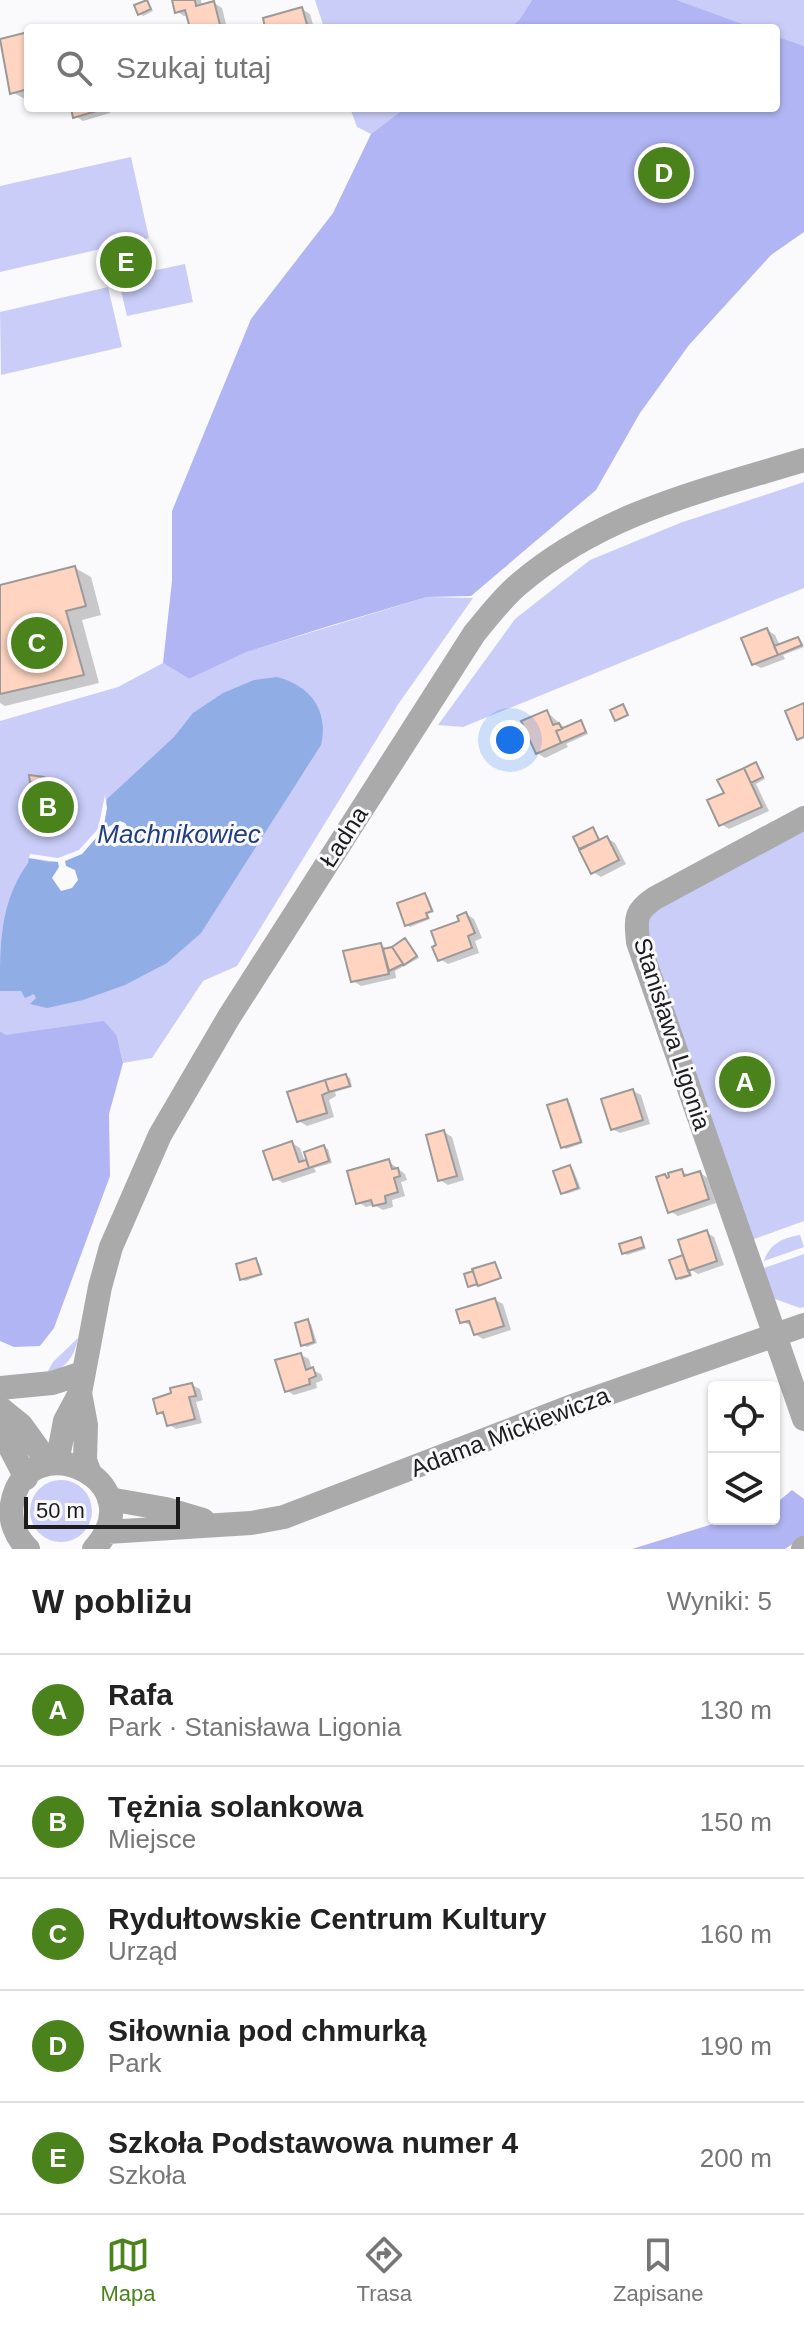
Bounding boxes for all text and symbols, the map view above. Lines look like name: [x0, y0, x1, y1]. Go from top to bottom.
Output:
search box: [24, 24, 780, 112]
icon: search: [52, 46, 96, 90]
text: Szukaj tutaj: [116, 51, 271, 84]
pin: D: [638, 143, 690, 203]
pin: E: [100, 232, 152, 292]
pin: C: [11, 613, 63, 673]
your location: [490, 720, 530, 760]
pin: B: [22, 777, 74, 837]
street label: Ładna: [314, 801, 373, 872]
water label: Machnikowiec: [97, 819, 261, 849]
street label: Stanisława Ligonia: [629, 935, 716, 1134]
pin: A: [719, 1052, 771, 1112]
street label: Adama Mickiewicza: [407, 1381, 614, 1482]
map controls: [708, 1381, 780, 1525]
button: locate: [708, 1381, 780, 1453]
button: layers: [708, 1453, 780, 1525]
scale bar: [24, 1493, 180, 1529]
text: 50 m: [36, 1498, 85, 1523]
text: W pobliżu: [32, 1582, 193, 1620]
text: Wyniki: 5: [667, 1586, 772, 1616]
text: Rafa: [108, 1678, 173, 1711]
text: A: [49, 1695, 67, 1725]
text: 130 m: [700, 1695, 772, 1725]
text: Park · Stanisława Ligonia: [108, 1712, 401, 1742]
text: Tężnia solankowa: [108, 1790, 363, 1823]
text: B: [49, 1807, 67, 1837]
text: 150 m: [700, 1807, 772, 1837]
text: Miejsce: [108, 1824, 196, 1854]
text: Rydułtowskie Centrum Kultury: [108, 1902, 546, 1935]
text: C: [49, 1919, 67, 1949]
text: 160 m: [700, 1919, 772, 1949]
text: Urząd: [108, 1936, 177, 1966]
text: Siłownia pod chmurką: [108, 2014, 426, 2047]
text: D: [49, 2031, 67, 2061]
text: 190 m: [700, 2031, 772, 2061]
text: Park: [108, 2048, 161, 2078]
text: Szkoła Podstawowa numer 4: [108, 2126, 518, 2159]
text: E: [49, 2143, 67, 2173]
text: 200 m: [700, 2143, 772, 2173]
text: Szkoła: [108, 2160, 186, 2190]
tab: Mapa: [101, 2233, 156, 2307]
tab: Trasa: [357, 2233, 412, 2307]
tab: Zapisane: [613, 2233, 703, 2307]

